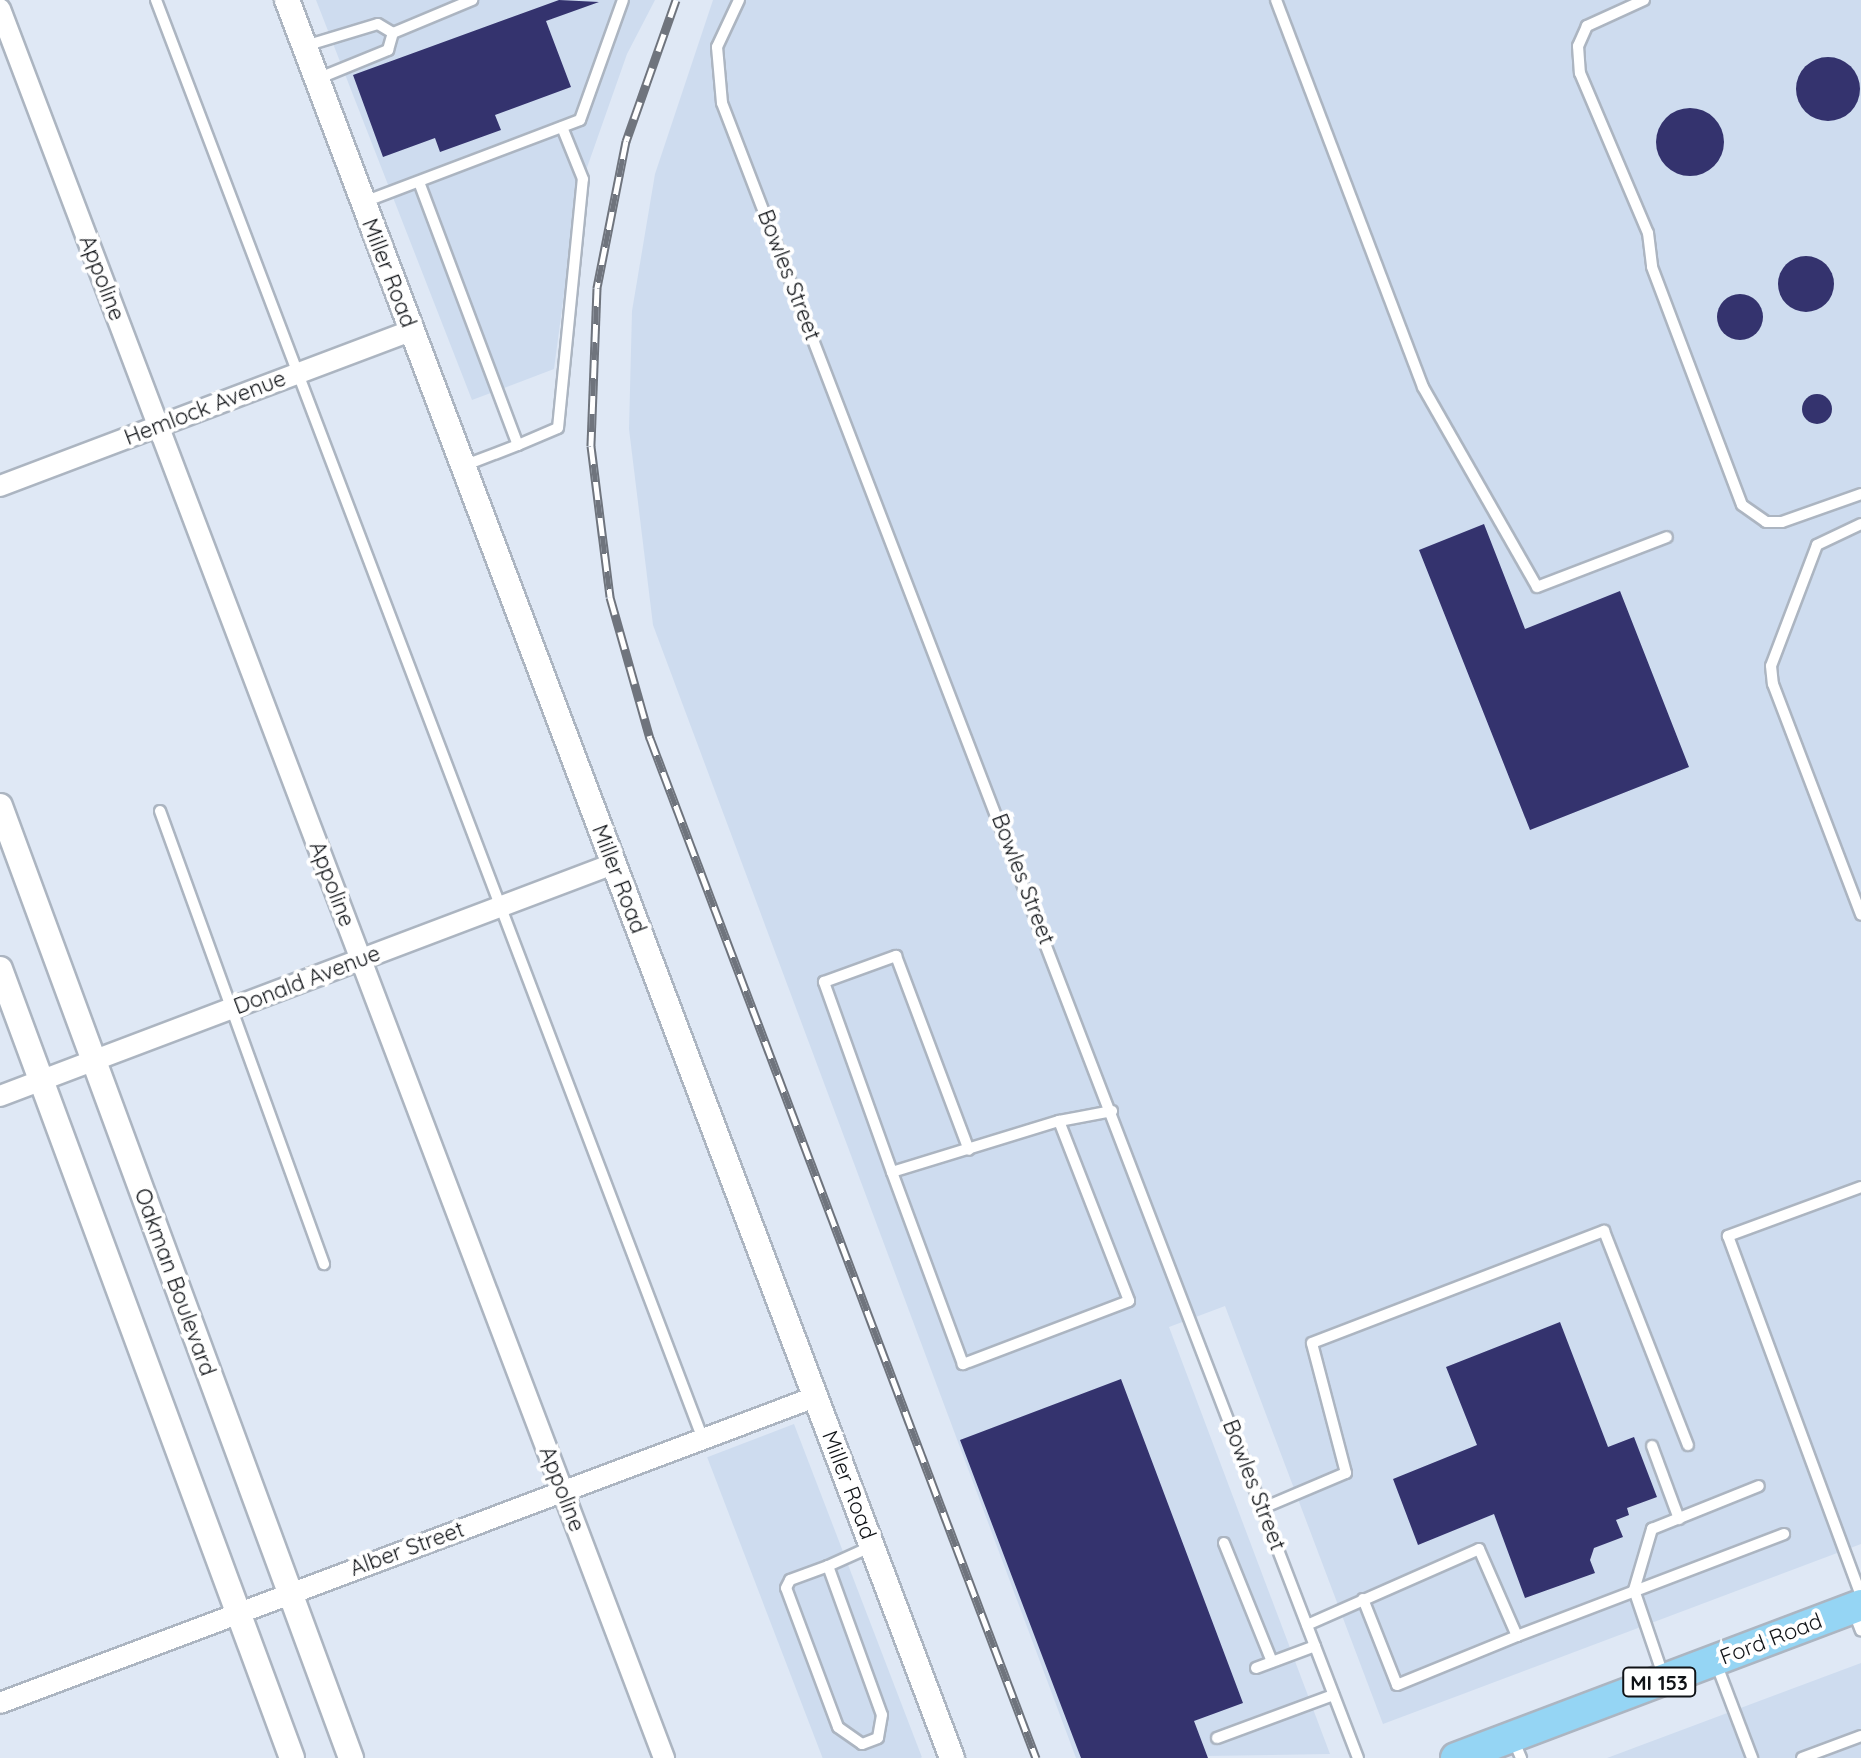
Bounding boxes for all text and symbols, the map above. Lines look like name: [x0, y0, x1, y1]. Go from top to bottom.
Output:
street label: Bowles Street: [752, 206, 826, 344]
street label: Miller Road: [356, 215, 422, 331]
street label: Appoline: [74, 232, 130, 324]
street label: Hemlock Avenue: [121, 365, 289, 451]
street label: Bowles Street: [986, 810, 1060, 948]
street label: Miller Road: [586, 821, 652, 937]
street label: Appoline: [304, 838, 360, 930]
street label: Donald Avenue: [230, 940, 384, 1020]
street label: Oakman Boulevard: [129, 1185, 221, 1379]
street label: Bowles Street: [1217, 1416, 1291, 1554]
street label: Miller Road: [816, 1427, 882, 1543]
street label: Appoline: [534, 1443, 590, 1535]
street label: Alber Street: [346, 1516, 468, 1582]
street label: Ford Road: [1716, 1607, 1826, 1671]
road number: MI 153: [1621, 1666, 1697, 1698]

